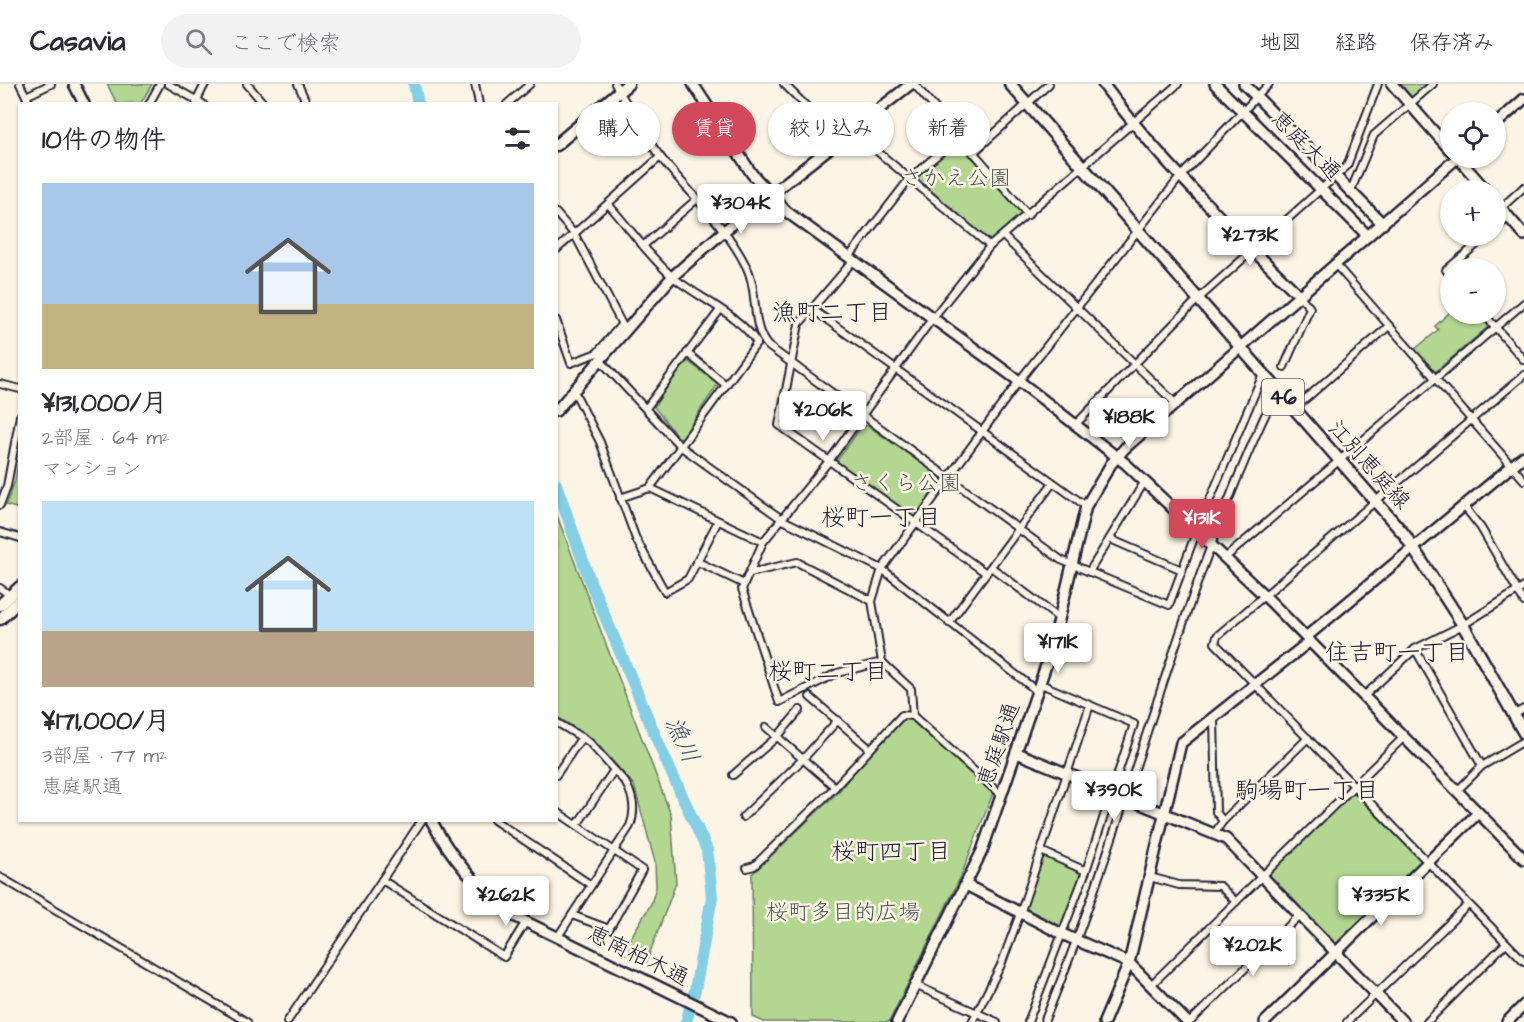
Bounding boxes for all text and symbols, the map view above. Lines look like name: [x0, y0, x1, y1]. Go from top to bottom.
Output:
search box: [161, 14, 581, 68]
text: Casavia: [30, 22, 125, 61]
icon: search: [182, 25, 215, 58]
text: ここで検索: [230, 28, 340, 59]
text: 地図: [1260, 28, 1302, 57]
text: 経路: [1335, 28, 1377, 57]
text: 保存済み: [1410, 28, 1494, 57]
chip: 購入: [576, 102, 660, 156]
chip: 賃貸: [672, 102, 756, 156]
chip: 絞り込み: [768, 102, 894, 156]
chip: 新着: [906, 102, 990, 156]
map controls: [1440, 102, 1506, 324]
button: locate: [1440, 102, 1506, 168]
street label: 恵庭大通: [1264, 104, 1348, 188]
text: 10件の物件: [42, 122, 166, 158]
icon: filters: [501, 122, 534, 155]
park label: さかえ公園: [901, 163, 1011, 194]
button: +: [1440, 180, 1506, 246]
pin: ¥304K: [699, 184, 783, 235]
text: ¥304K: [711, 189, 771, 217]
pin: ¥273K: [1208, 216, 1292, 267]
text: ¥273K: [1222, 221, 1278, 249]
icon: home: [234, 222, 342, 330]
button: −: [1440, 258, 1506, 324]
district label: 漁町二丁目: [772, 296, 892, 330]
road number: 46: [1262, 379, 1304, 415]
text: ¥131,000/月: [42, 385, 167, 421]
pin: ¥206K: [781, 391, 865, 442]
text: ¥206K: [793, 396, 853, 424]
pin: ¥188K: [1087, 398, 1171, 449]
text: ¥188K: [1103, 403, 1155, 431]
street label: 江別恵庭線: [1321, 414, 1417, 516]
text: 2部屋 · 64 m²: [42, 424, 170, 452]
text: マンション: [42, 455, 141, 483]
park label: さくら公園: [851, 468, 961, 499]
pin: ¥131K: [1160, 499, 1244, 550]
district label: 桜町一丁目: [821, 501, 941, 535]
text: ¥131K: [1183, 504, 1221, 532]
icon: home: [234, 540, 342, 648]
pin: ¥171K: [1016, 623, 1100, 674]
text: ¥171K: [1038, 628, 1078, 656]
district label: 住吉町一丁目: [1325, 636, 1469, 670]
district label: 桜町二丁目: [768, 655, 888, 689]
street label: 恵庭駅通: [970, 698, 1028, 792]
text: ¥171,000/月: [42, 703, 170, 739]
water label: 漁川: [657, 711, 707, 769]
text: 3部屋 · 77 m²: [42, 742, 167, 770]
pin: ¥390K: [1072, 771, 1156, 822]
text: 恵庭駅通: [42, 773, 122, 801]
district label: 駒場町一丁目: [1235, 774, 1379, 808]
text: ¥390K: [1086, 776, 1142, 804]
district label: 桜町四丁目: [831, 835, 951, 869]
pin: ¥262K: [464, 876, 548, 927]
pin: ¥335K: [1339, 876, 1423, 927]
text: ¥262K: [477, 881, 535, 909]
text: ¥335K: [1352, 881, 1410, 909]
park label: 桜町多目的広場: [766, 897, 920, 928]
street label: 恵南柏木通: [582, 918, 694, 994]
pin: ¥202K: [1211, 926, 1295, 977]
text: ¥202K: [1224, 931, 1282, 959]

